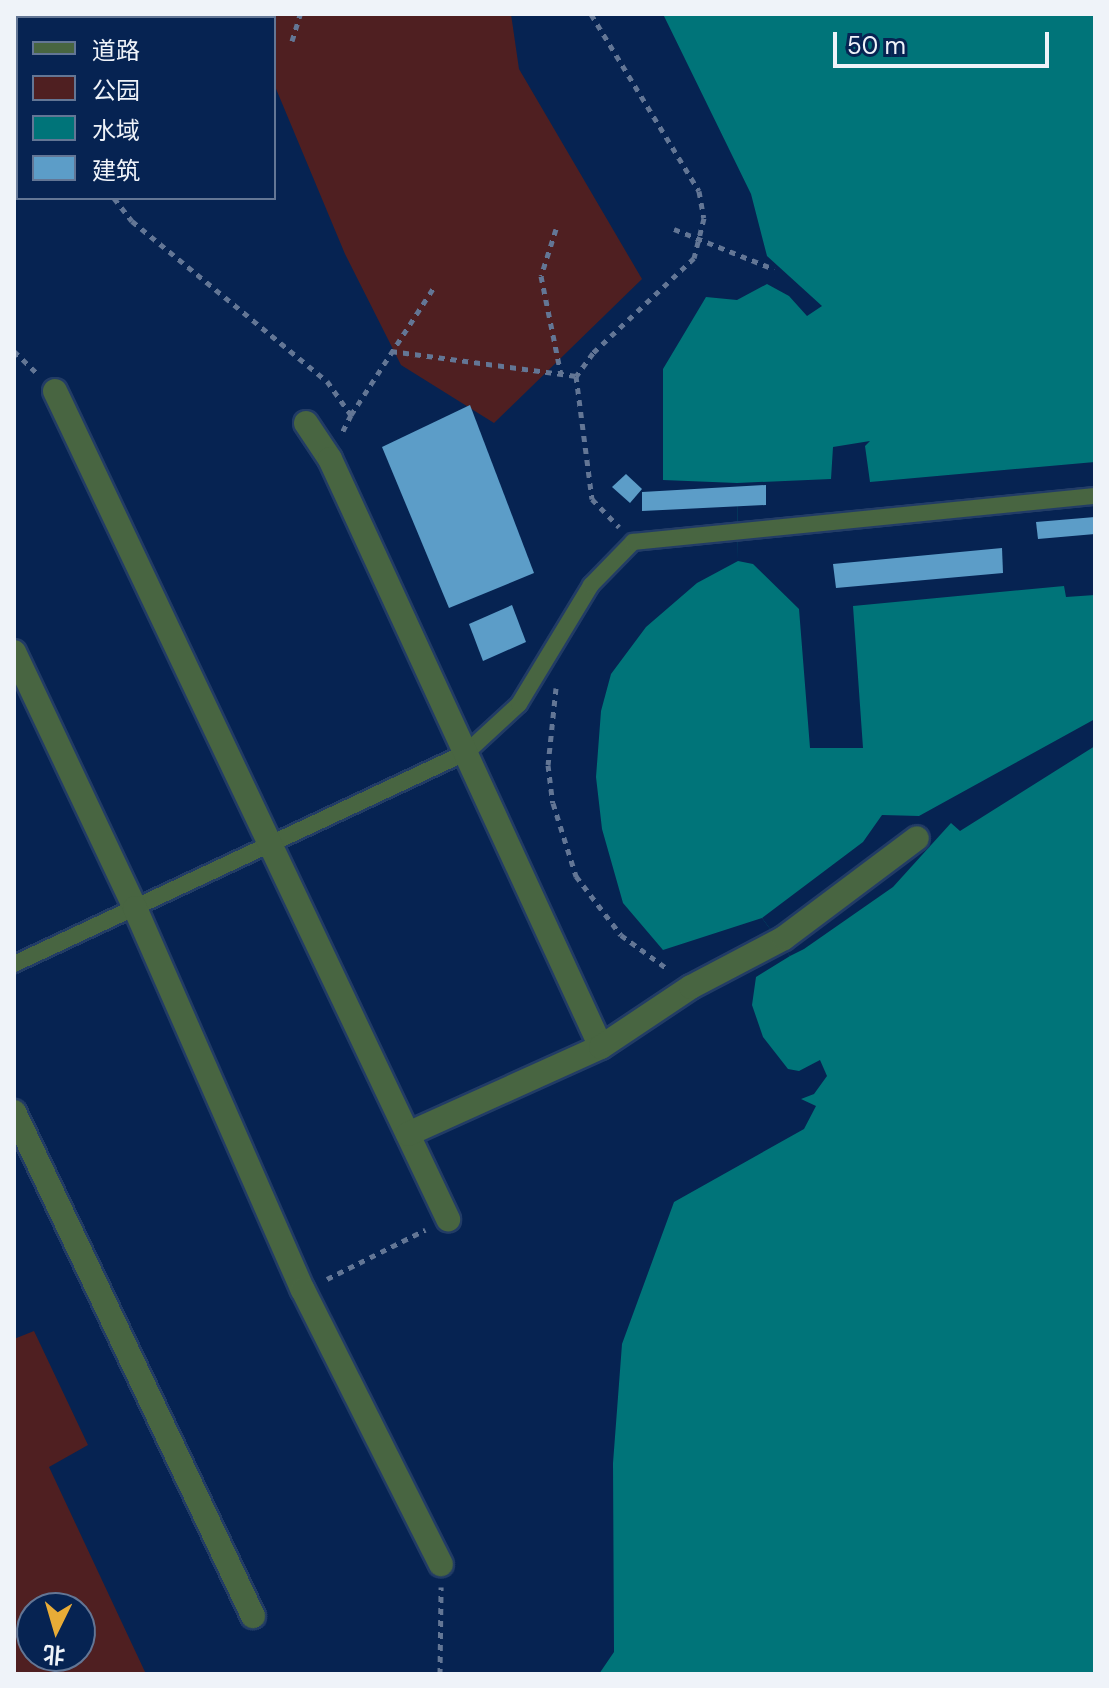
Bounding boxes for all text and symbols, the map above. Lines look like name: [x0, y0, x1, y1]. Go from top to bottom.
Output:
legend: [16, 16, 276, 200]
scale bar: [837, 16, 1053, 66]
text: 50 m: [847, 30, 906, 61]
text: 道路: [92, 35, 140, 66]
text: 公园: [92, 75, 140, 106]
text: 水域: [92, 115, 140, 146]
text: 建筑: [92, 155, 140, 186]
north arrow: [16, 1592, 96, 1672]
text: 北: [42, 1639, 66, 1670]

